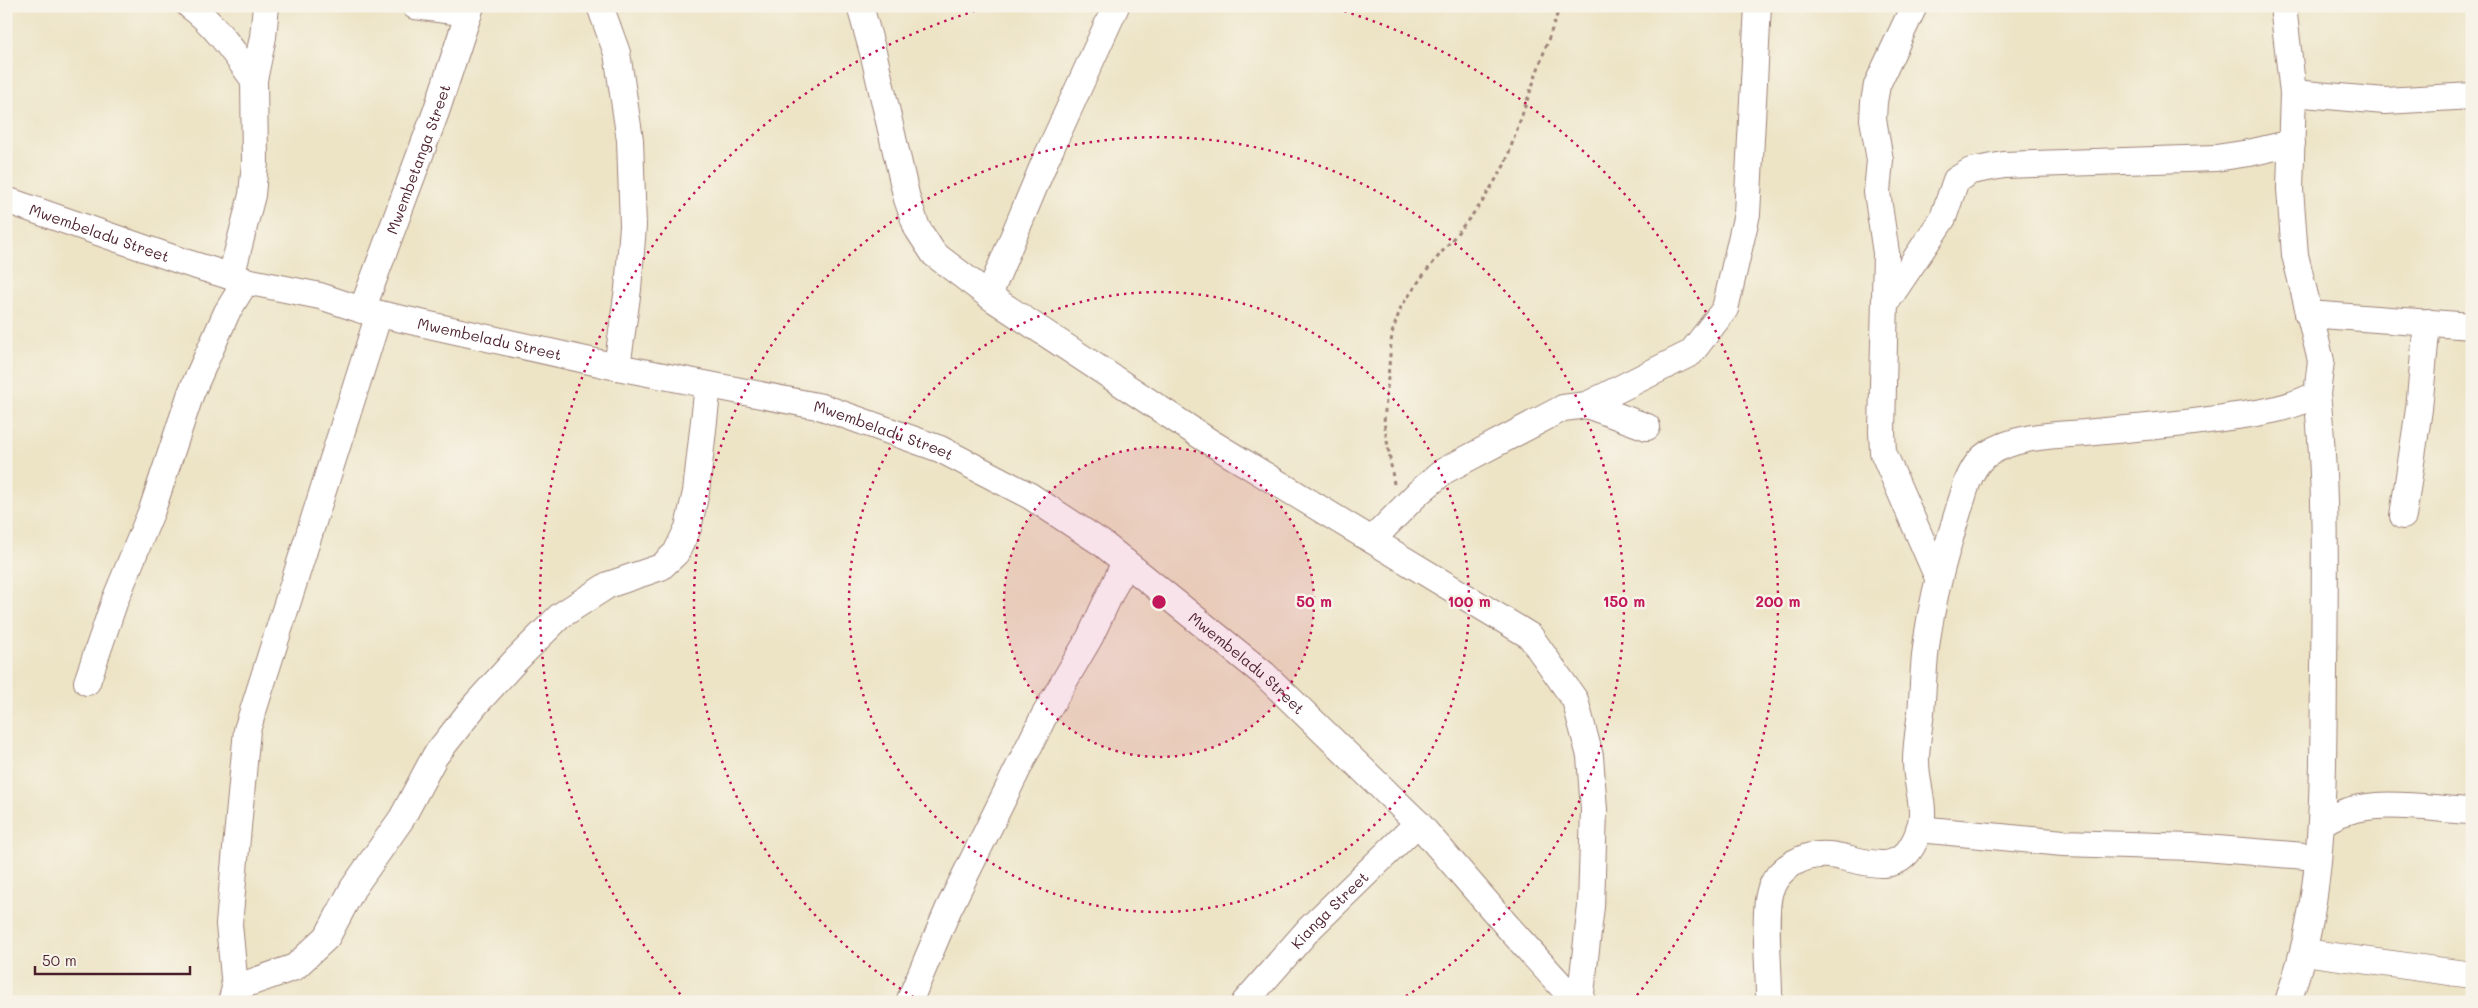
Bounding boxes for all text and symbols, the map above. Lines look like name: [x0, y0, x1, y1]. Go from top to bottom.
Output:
street label: Mwembetanga Street: [381, 81, 455, 237]
street label: Mwembeladu Street: [27, 199, 172, 266]
street label: Mwembeladu Street: [416, 313, 564, 364]
street label: Mwembeladu Street: [812, 396, 957, 464]
text: 50 m: [1296, 591, 1332, 611]
text: 100 m: [1447, 591, 1491, 611]
text: 150 m: [1603, 591, 1645, 611]
text: 200 m: [1756, 591, 1801, 611]
centre of rings: [1150, 593, 1168, 611]
street label: Mwembeladu Street: [1185, 607, 1309, 718]
street label: Kianga Street: [1286, 867, 1373, 953]
scale bar: [35, 943, 190, 975]
text: 50 m: [42, 950, 77, 970]

